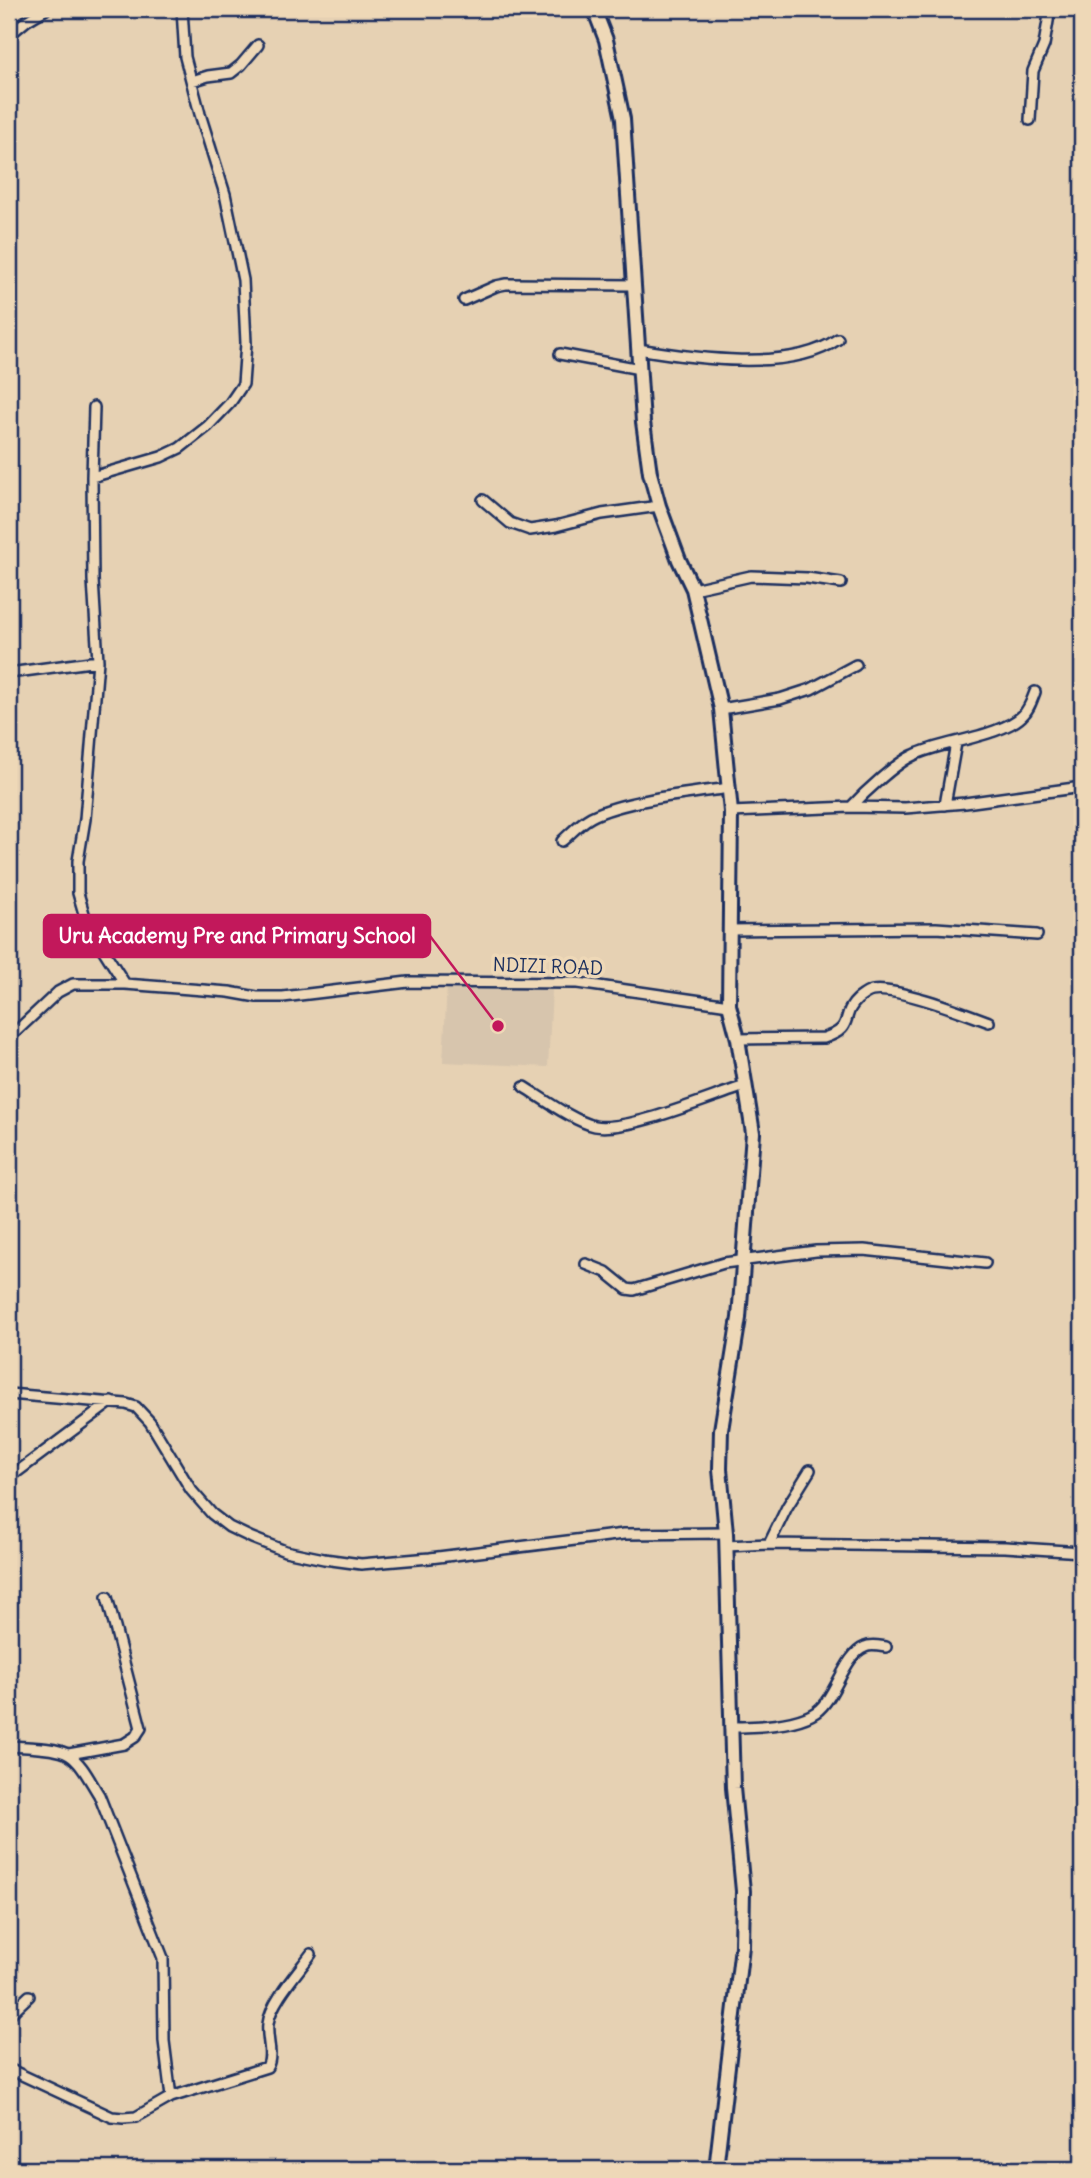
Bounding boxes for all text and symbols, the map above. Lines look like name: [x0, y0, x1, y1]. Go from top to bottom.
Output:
callout: Uru Academy Pre and Primary School: [44, 915, 430, 957]
text: Uru Academy Pre and Primary School: [58, 922, 416, 949]
street label: NDIZI ROAD: [492, 952, 604, 980]

